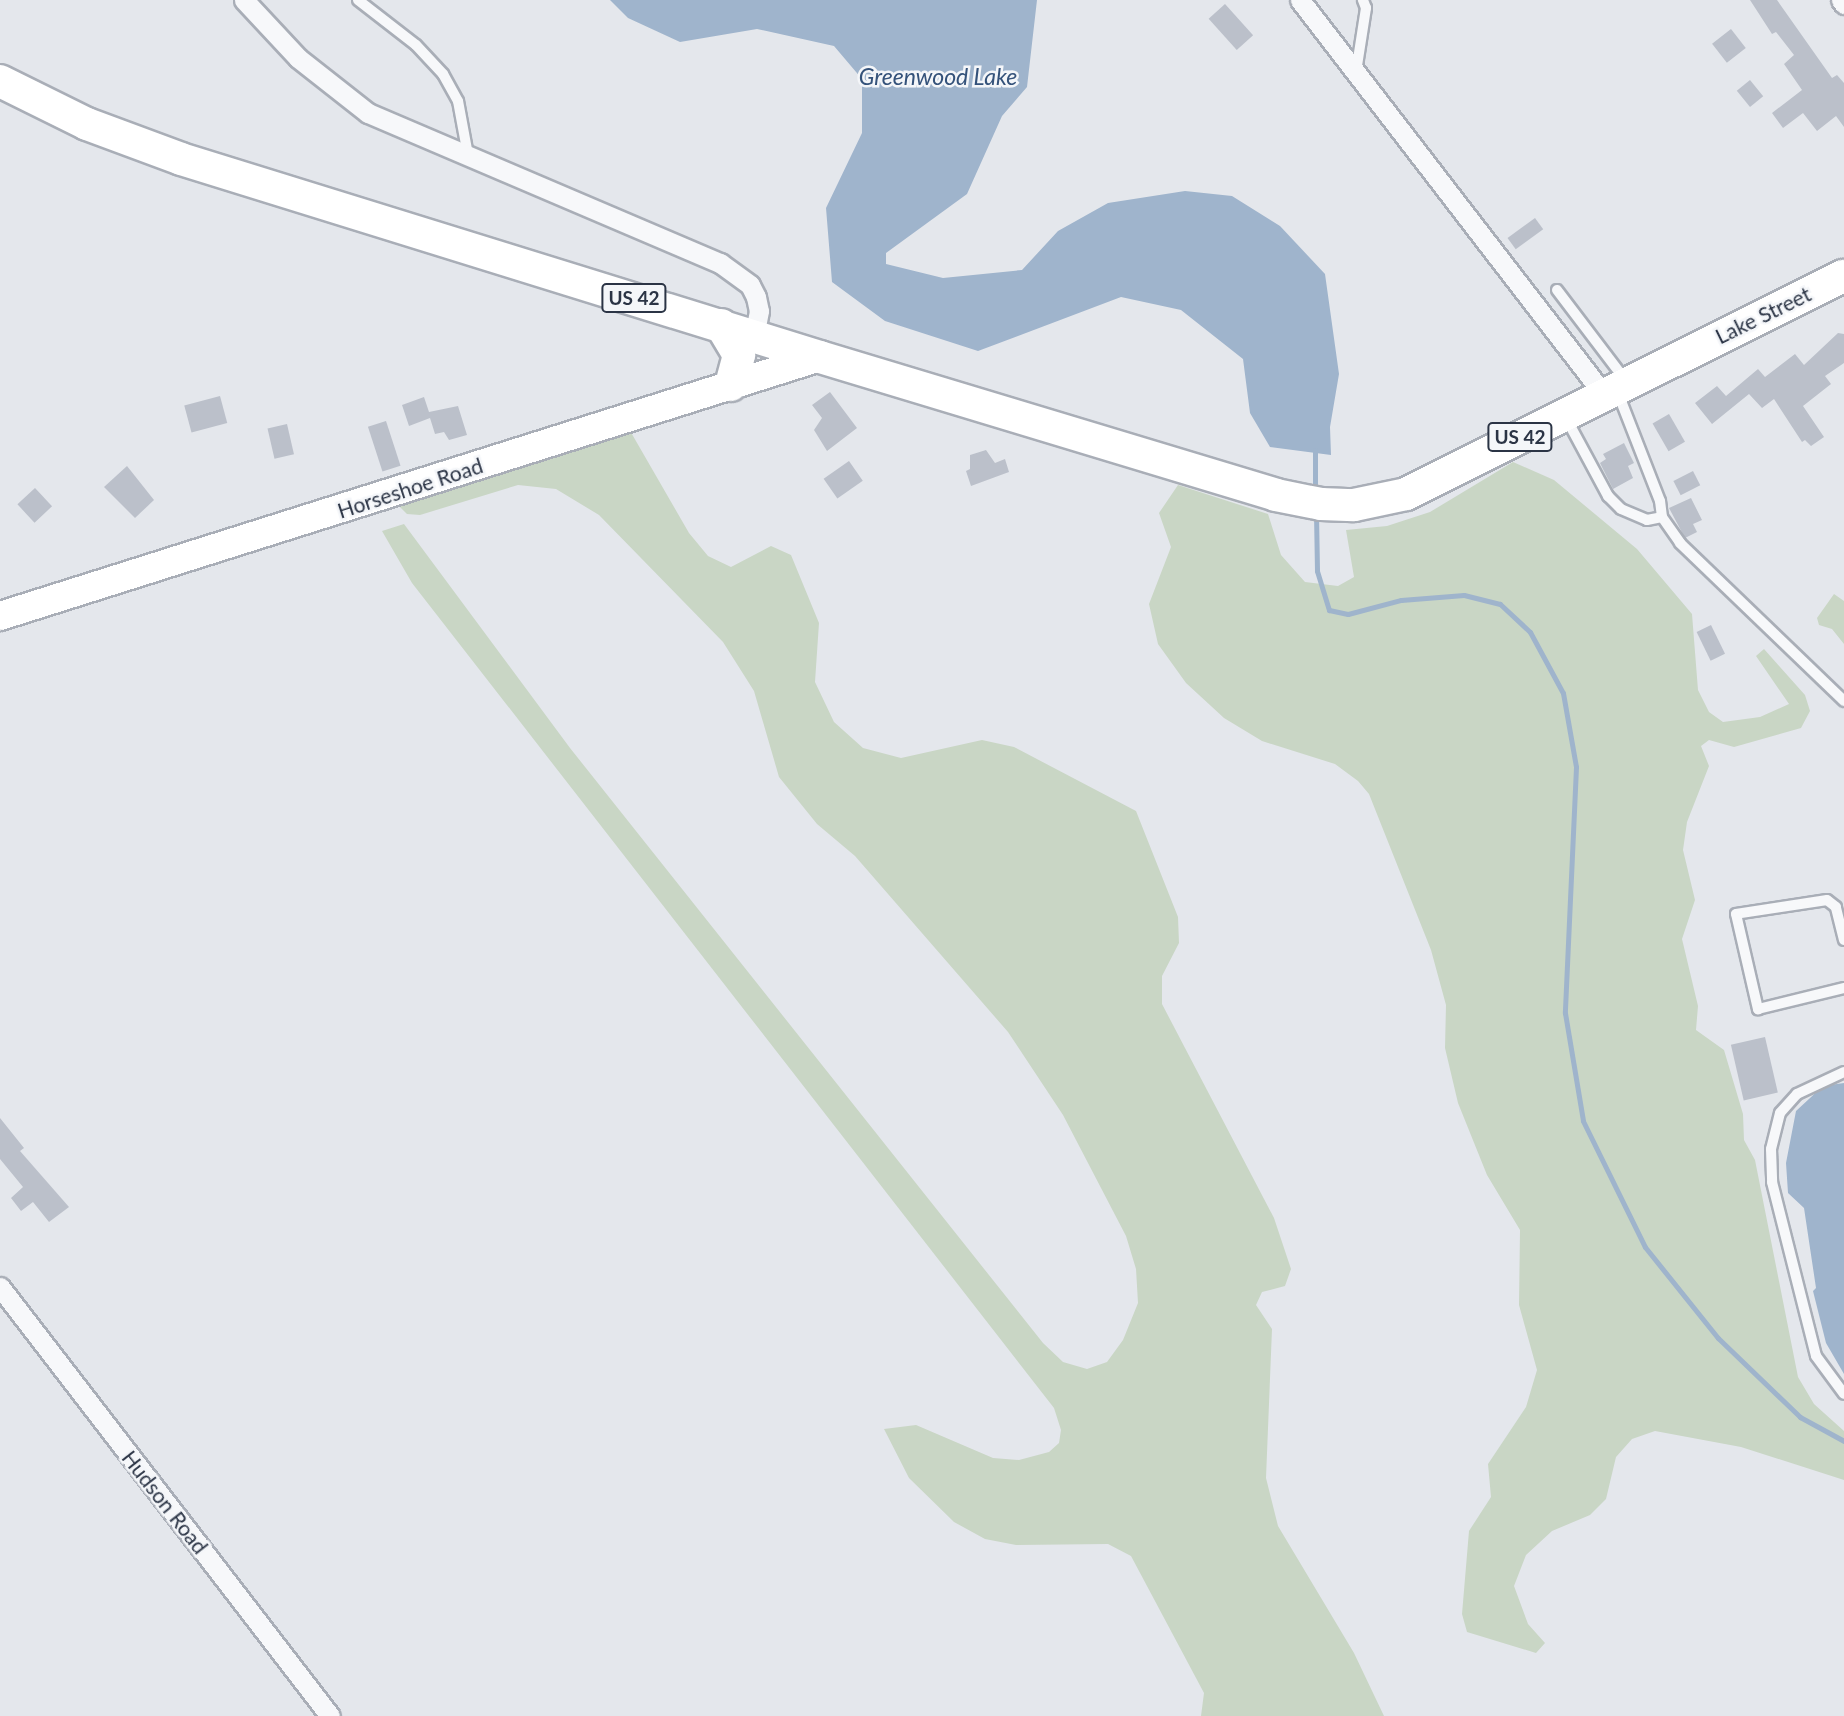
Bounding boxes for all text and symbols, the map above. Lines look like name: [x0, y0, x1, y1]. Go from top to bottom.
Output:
water label: Greenwood Lake: [859, 62, 1017, 90]
street label: Lake Street: [1711, 281, 1815, 349]
road number: US 42: [601, 282, 667, 314]
road number: US 42: [1487, 422, 1553, 452]
street label: Horseshoe Road: [334, 453, 486, 523]
street label: Hudson Road: [117, 1445, 213, 1559]

